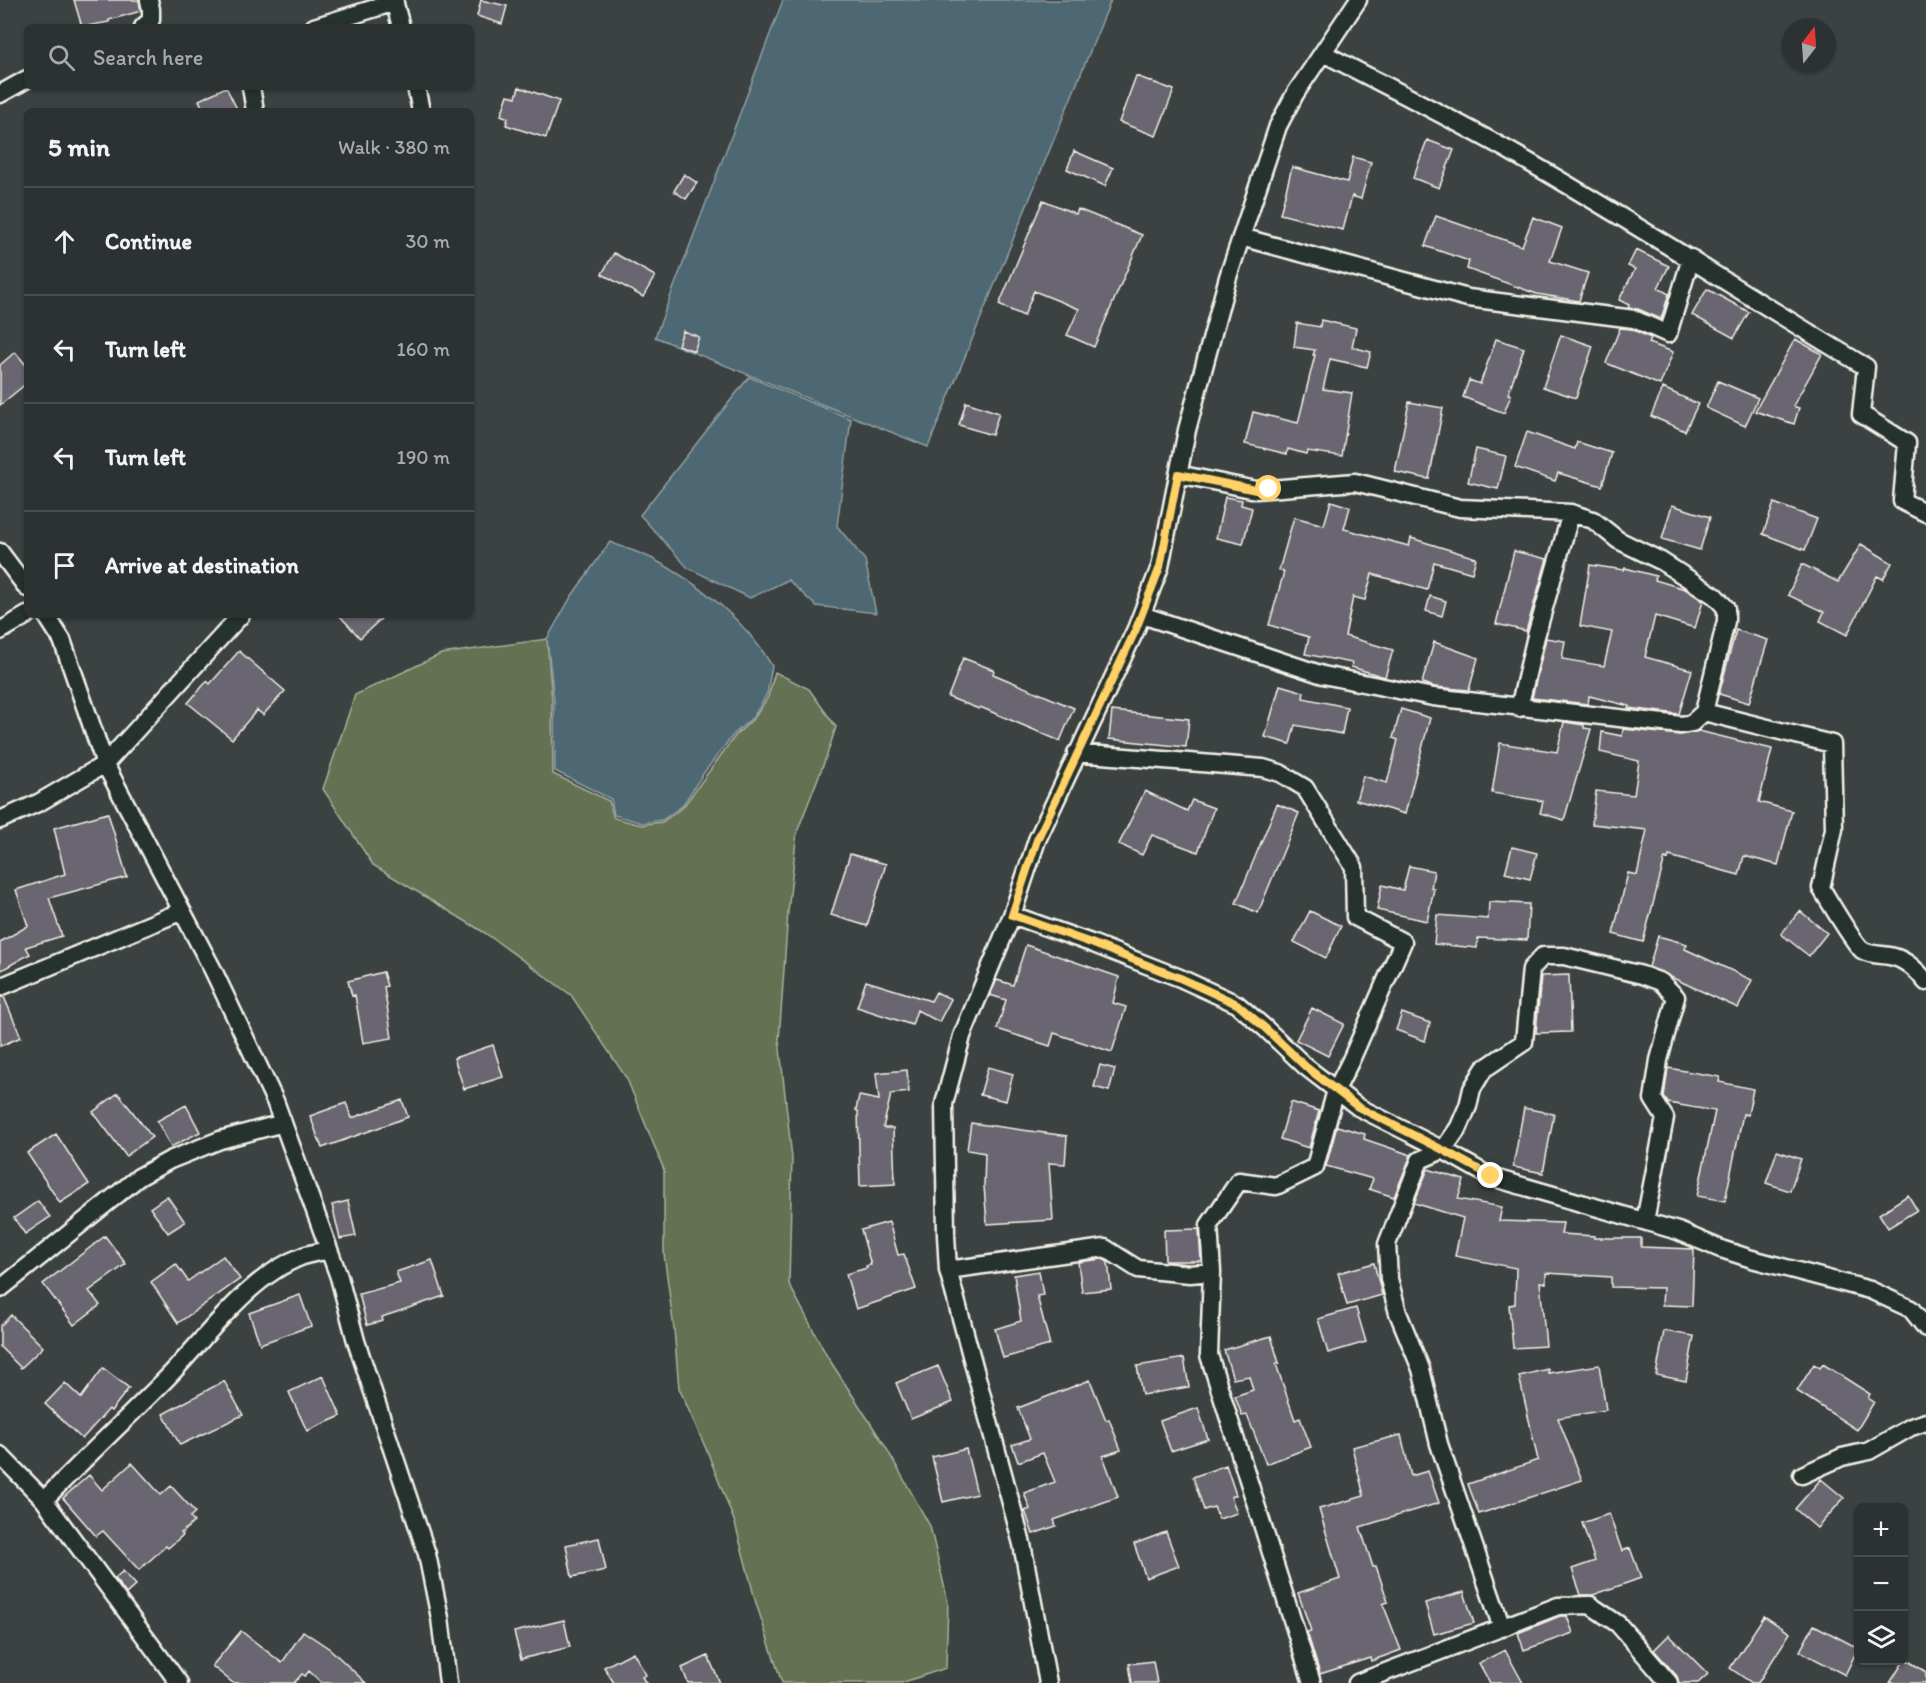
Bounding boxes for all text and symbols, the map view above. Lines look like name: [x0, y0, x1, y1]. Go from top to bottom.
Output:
north arrow: [1782, 18, 1836, 72]
search box: [24, 24, 474, 90]
icon: search: [45, 41, 78, 74]
text: Search here: [93, 44, 203, 71]
text: 5 min: [48, 131, 110, 163]
text: Walk · 380 m: [338, 135, 450, 159]
icon: ahead: [48, 225, 81, 258]
text: Continue: [105, 228, 192, 255]
text: 30 m: [405, 229, 450, 253]
icon: left: [48, 333, 81, 366]
text: Turn left: [105, 336, 186, 363]
text: 160 m: [397, 337, 450, 361]
icon: left: [48, 441, 81, 474]
text: Turn left: [105, 444, 186, 471]
text: 190 m: [397, 445, 450, 469]
route start: [1255, 475, 1281, 501]
icon: arrive: [48, 549, 81, 582]
text: Arrive at destination: [105, 552, 299, 579]
route end: [1477, 1162, 1503, 1188]
map controls: [1854, 1503, 1908, 1665]
button: +: [1854, 1503, 1908, 1557]
button: −: [1854, 1557, 1908, 1611]
button: layers: [1854, 1611, 1908, 1665]

